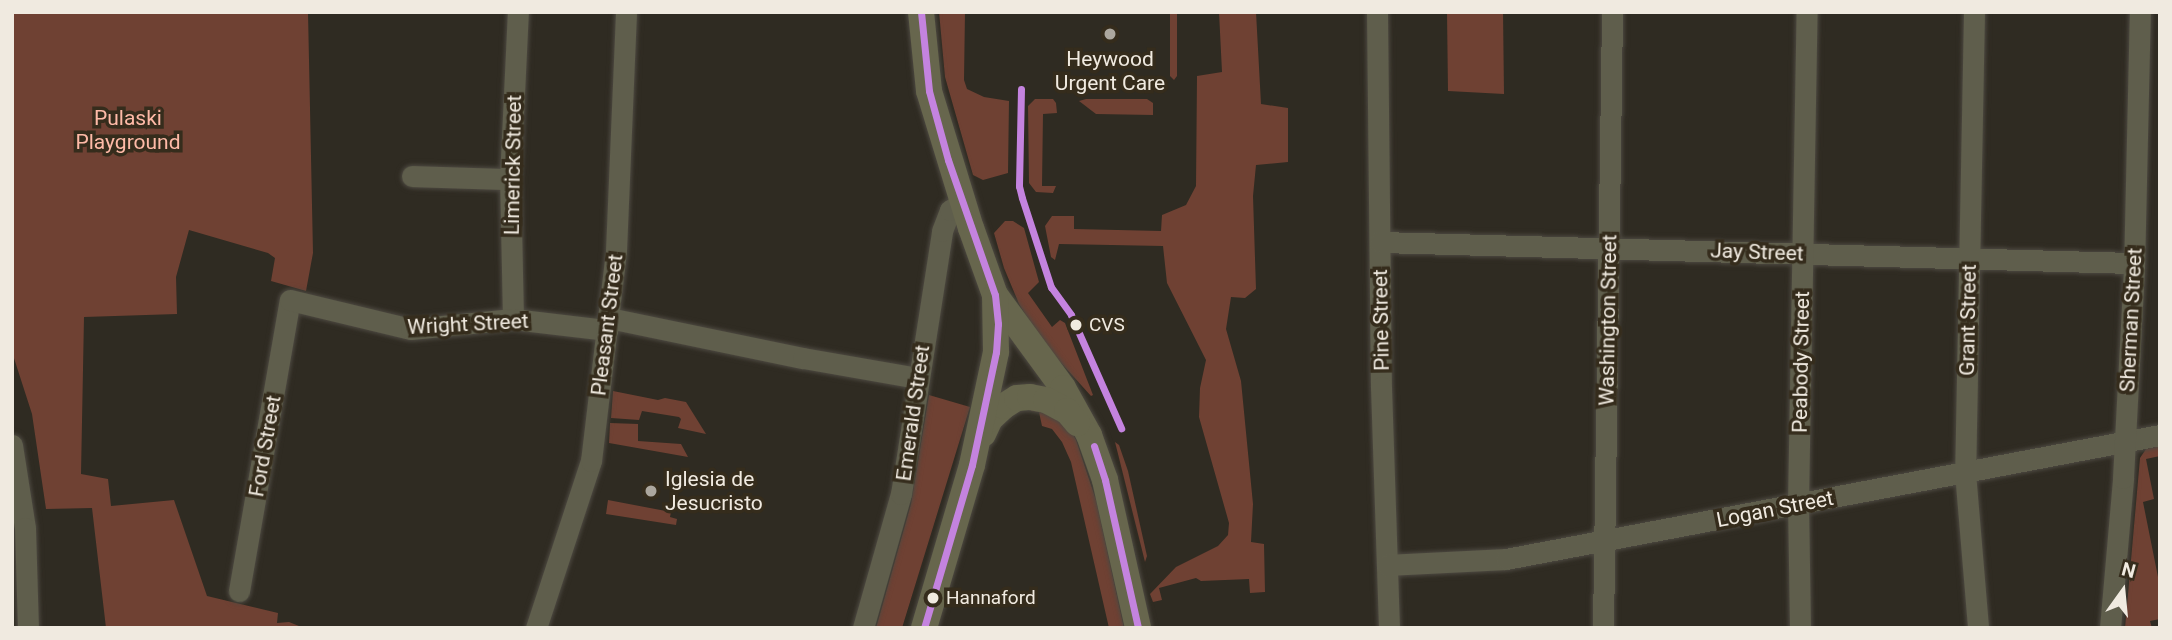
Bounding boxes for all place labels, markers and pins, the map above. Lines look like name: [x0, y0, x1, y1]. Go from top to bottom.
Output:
marker: Heywood Urgent Care: [1100, 24, 1120, 44]
place label: Heywood Urgent Care: [1055, 46, 1165, 96]
place label: CVS: [1089, 314, 1125, 336]
marker: CVS: [1069, 318, 1083, 332]
place label: Iglesia de Jesucristo: [665, 466, 763, 516]
marker: Iglesia de Jesucristo: [643, 483, 659, 499]
place label: Hannaford: [946, 587, 1036, 609]
marker: Hannaford: [926, 591, 940, 605]

